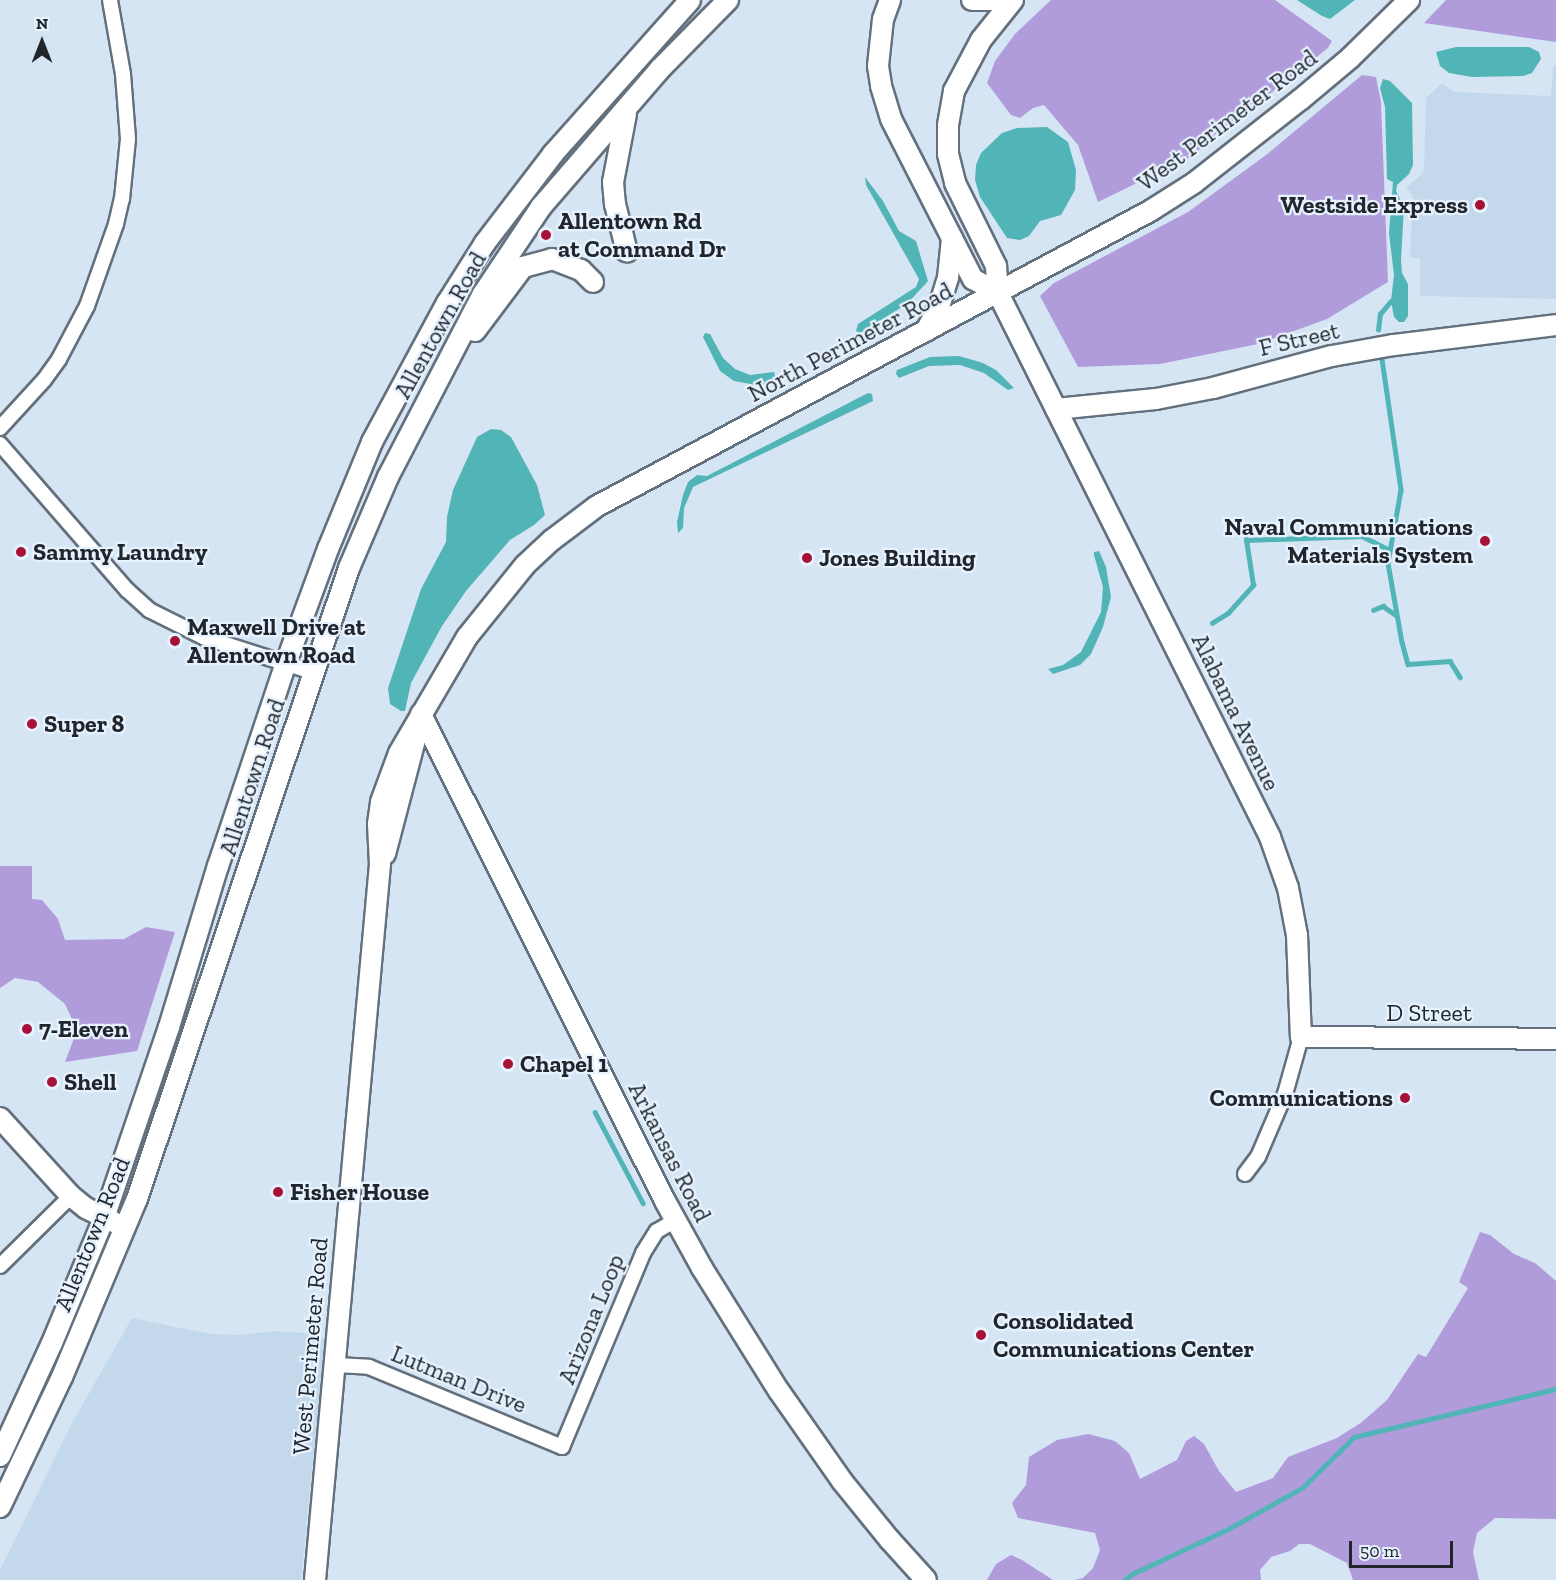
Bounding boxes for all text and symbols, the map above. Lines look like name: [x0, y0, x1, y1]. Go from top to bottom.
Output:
north arrow: [12, 12, 72, 72]
text: N: [36, 14, 48, 33]
street label: West Perimeter Road: [1131, 43, 1323, 197]
place label: Westside Express: [1281, 191, 1468, 219]
marker: Westside Express: [1473, 198, 1487, 212]
place label: Allentown Rd at Command Dr: [558, 207, 726, 263]
marker: Allentown Rd at Command Dr: [539, 228, 553, 242]
street label: Allentown Road: [388, 247, 492, 403]
street label: North Perimeter Road: [743, 276, 957, 408]
street label: F Street: [1256, 316, 1342, 362]
place label: Naval Communications Materials System: [1224, 513, 1473, 569]
marker: Naval Communications Materials System: [1478, 534, 1492, 548]
place label: Sammy Laundry: [33, 538, 208, 566]
place label: Jones Building: [819, 544, 976, 572]
marker: Sammy Laundry: [14, 545, 28, 559]
marker: Jones Building: [800, 551, 814, 565]
place label: Maxwell Drive at Allentown Road: [187, 613, 365, 669]
street label: Alabama Avenue: [1185, 629, 1287, 795]
marker: Maxwell Drive at Allentown Road: [168, 634, 182, 648]
street label: Allentown Road: [213, 695, 291, 859]
place label: Super 8: [44, 710, 125, 738]
marker: Super 8: [25, 717, 39, 731]
street label: D Street: [1386, 999, 1472, 1027]
place label: 7-Eleven: [39, 1015, 128, 1043]
marker: 7-Eleven: [20, 1022, 34, 1036]
place label: Chapel 1: [520, 1050, 608, 1078]
marker: Chapel 1: [501, 1057, 515, 1071]
place label: Shell: [64, 1068, 117, 1096]
marker: Shell: [45, 1075, 59, 1089]
street label: Arkansas Road: [622, 1077, 718, 1227]
place label: Communications: [1210, 1084, 1393, 1112]
marker: Communications: [1398, 1091, 1412, 1105]
street label: Allentown Road: [48, 1153, 136, 1315]
place label: Fisher House: [290, 1178, 429, 1206]
marker: Fisher House: [271, 1185, 285, 1199]
street label: West Perimeter Road: [286, 1236, 334, 1456]
street label: Arizona Loop: [552, 1250, 630, 1388]
place label: Consolidated Communications Center: [993, 1307, 1254, 1363]
marker: Consolidated Communications Center: [974, 1328, 988, 1342]
street label: Lutman Drive: [387, 1339, 531, 1419]
scale bar: [1352, 1529, 1456, 1567]
text: 50 m: [1360, 1540, 1399, 1562]

